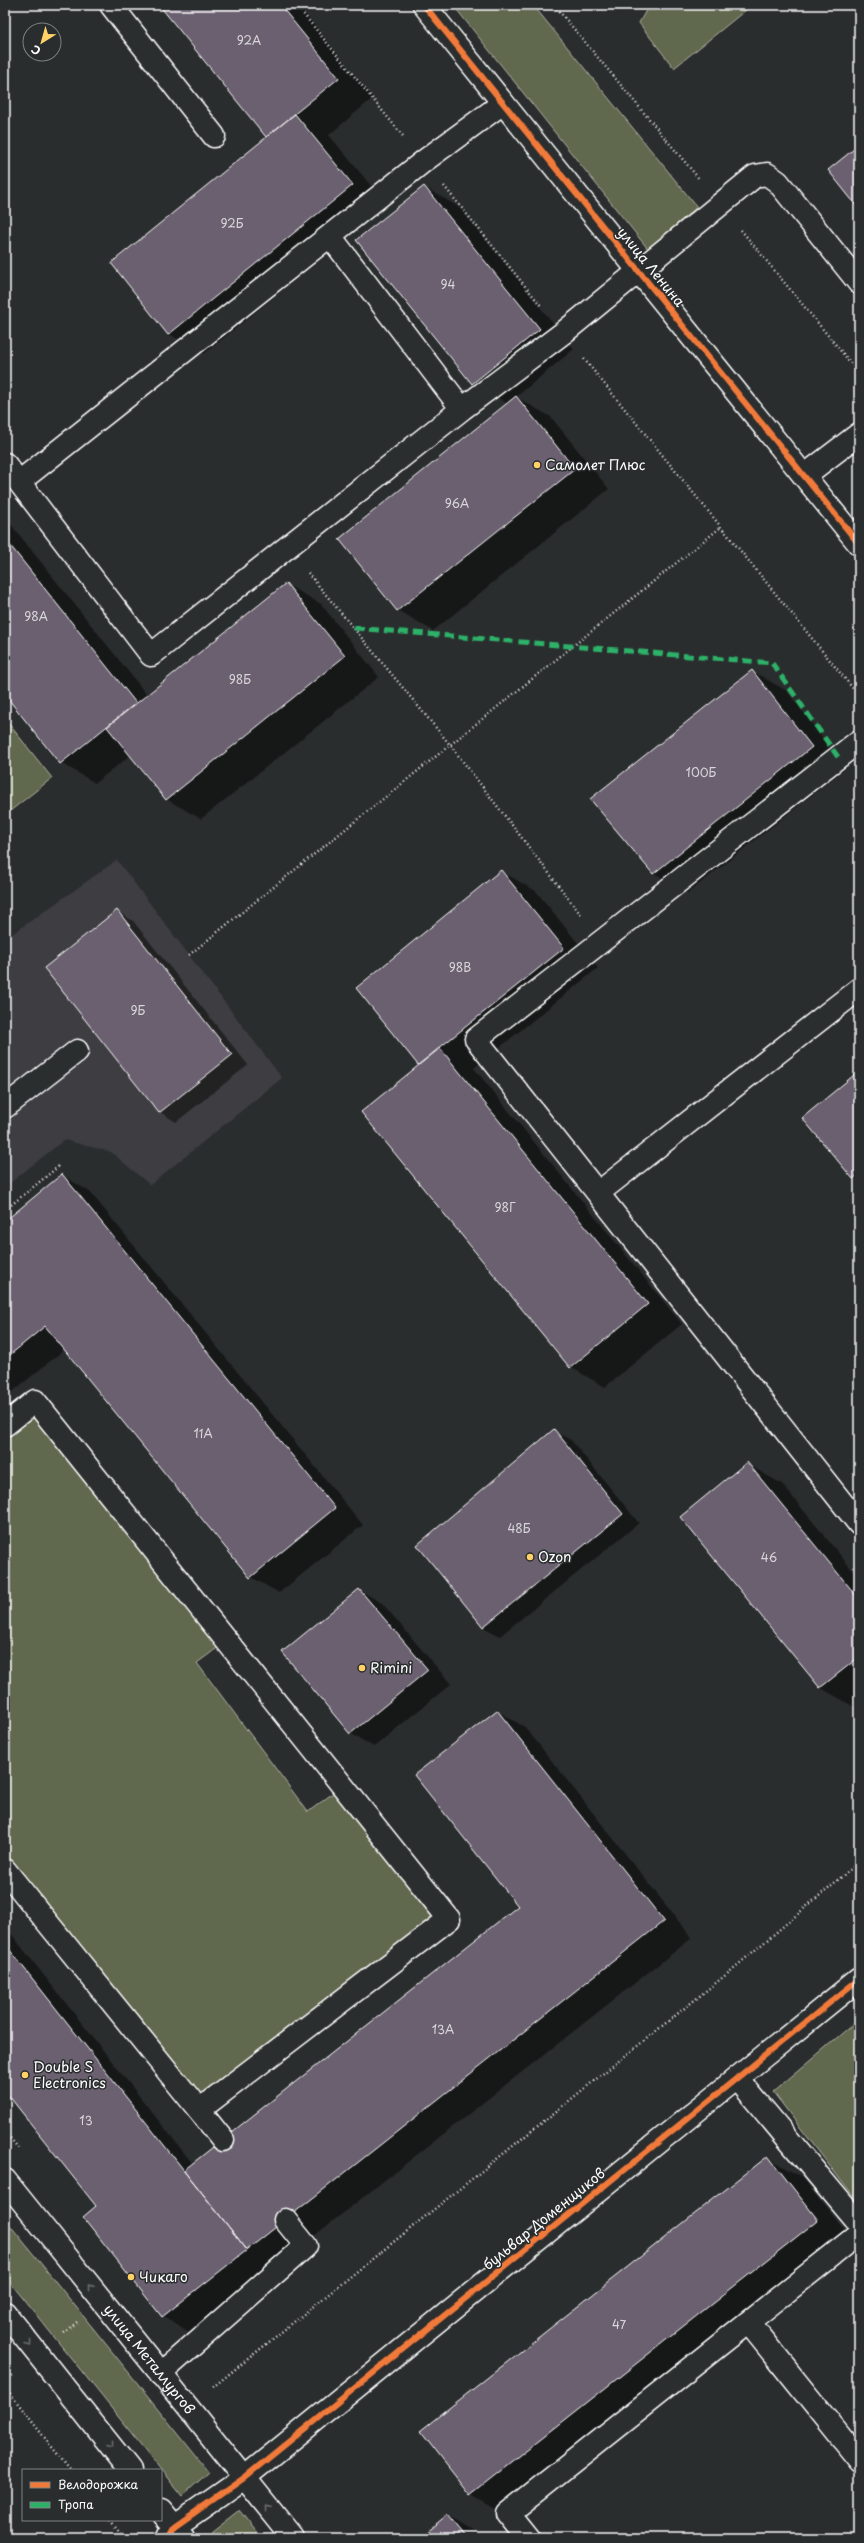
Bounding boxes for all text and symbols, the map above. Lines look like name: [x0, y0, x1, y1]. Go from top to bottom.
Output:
north arrow: [22, 22, 62, 62]
house number: 92А: [237, 31, 261, 49]
text: С: [27, 41, 44, 60]
house number: 92Б: [221, 214, 244, 232]
street label: улица Ленина: [613, 222, 690, 311]
house number: 94: [441, 275, 456, 293]
place label: Самолет Плюс: [545, 454, 646, 475]
marker: Самолет Плюс: [532, 460, 542, 470]
house number: 96А: [445, 494, 469, 512]
house number: 98А: [24, 607, 48, 625]
house number: 98Б: [229, 670, 251, 688]
house number: 100Б: [686, 763, 717, 781]
house number: 98В: [449, 958, 471, 976]
house number: 9Б: [131, 1001, 146, 1019]
house number: 98Г: [494, 1198, 516, 1216]
house number: 11А: [193, 1424, 213, 1442]
house number: 48Б: [507, 1519, 531, 1537]
place label: Ozon: [538, 1546, 571, 1567]
house number: 46: [761, 1548, 777, 1566]
marker: Ozon: [525, 1552, 535, 1562]
place label: Rimini: [370, 1657, 412, 1678]
marker: Rimini: [357, 1663, 367, 1673]
house number: 13А: [432, 2020, 454, 2038]
place label: Double S Electronics: [33, 2056, 106, 2093]
marker: Double S Electronics: [20, 2070, 30, 2080]
house number: 13: [79, 2111, 93, 2129]
street label: бульвар Доменщиков: [478, 2162, 610, 2275]
place label: Чикаго: [139, 2266, 188, 2287]
marker: Чикаго: [126, 2272, 136, 2282]
one-way arrow: [88, 2284, 95, 2291]
street label: улица Металлургов: [99, 2299, 200, 2418]
house number: 47: [612, 2315, 627, 2333]
one-way arrow: [25, 2339, 32, 2346]
one-way arrow: [105, 2441, 112, 2448]
legend: [22, 2469, 162, 2521]
text: Велодорожка: [58, 2475, 138, 2493]
text: Тропа: [58, 2495, 94, 2513]
one-way arrow: [266, 2505, 273, 2512]

